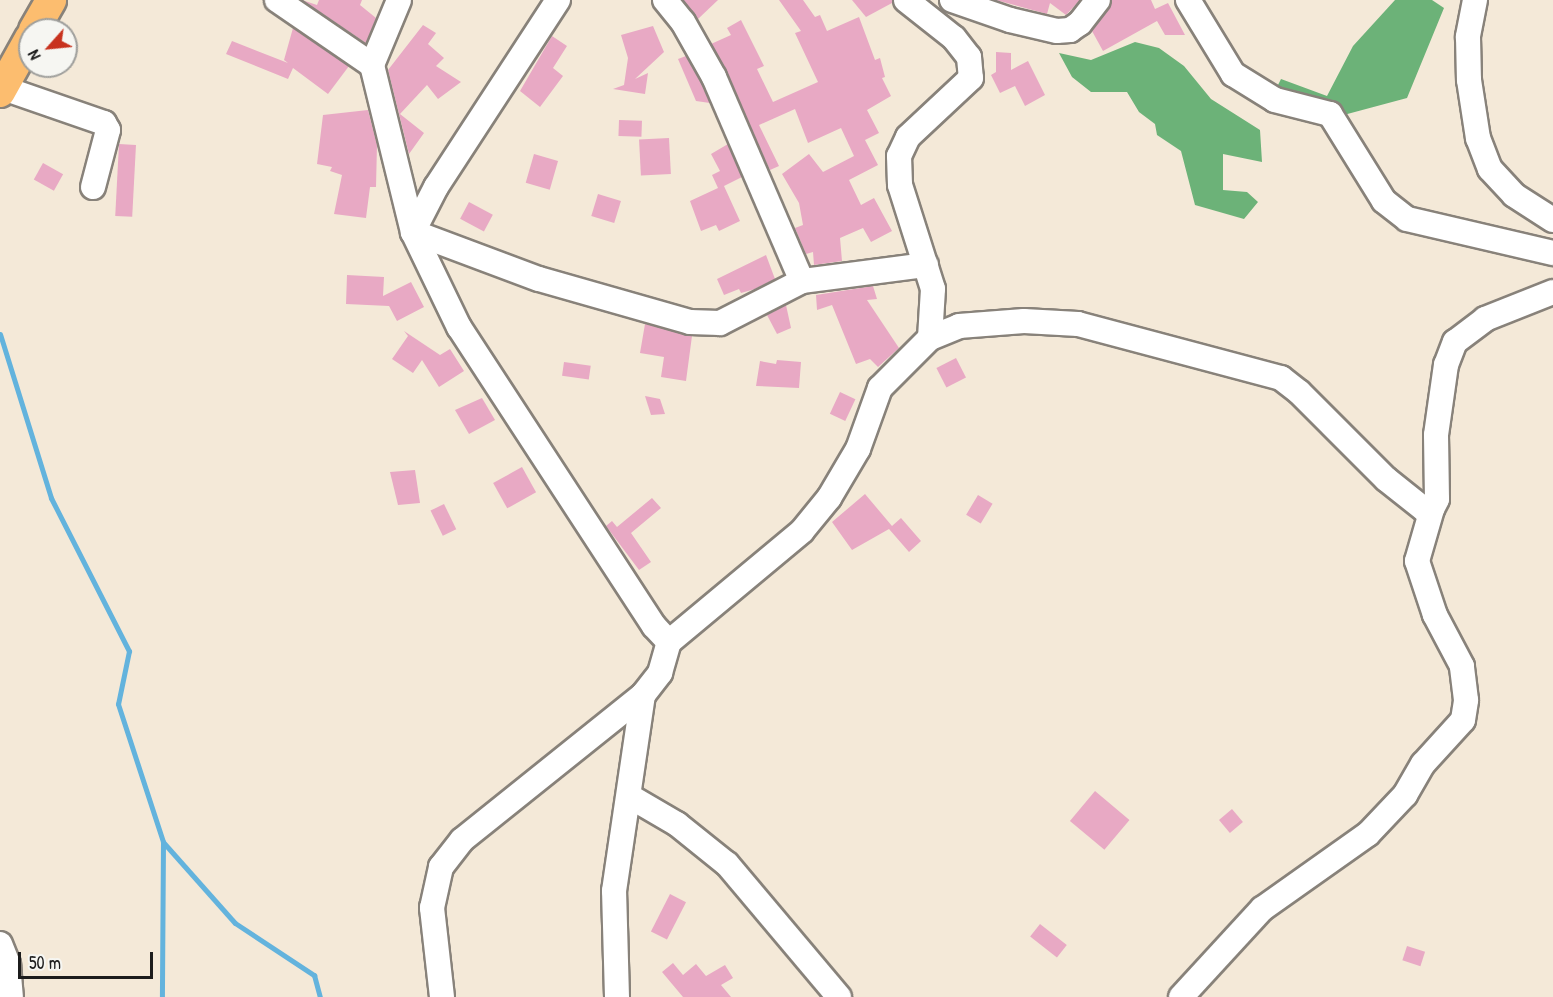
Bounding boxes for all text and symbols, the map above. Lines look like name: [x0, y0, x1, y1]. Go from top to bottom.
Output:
north arrow: [18, 18, 78, 78]
text: N: [22, 46, 45, 64]
scale bar: [21, 940, 156, 978]
text: 50 m: [29, 950, 61, 975]

